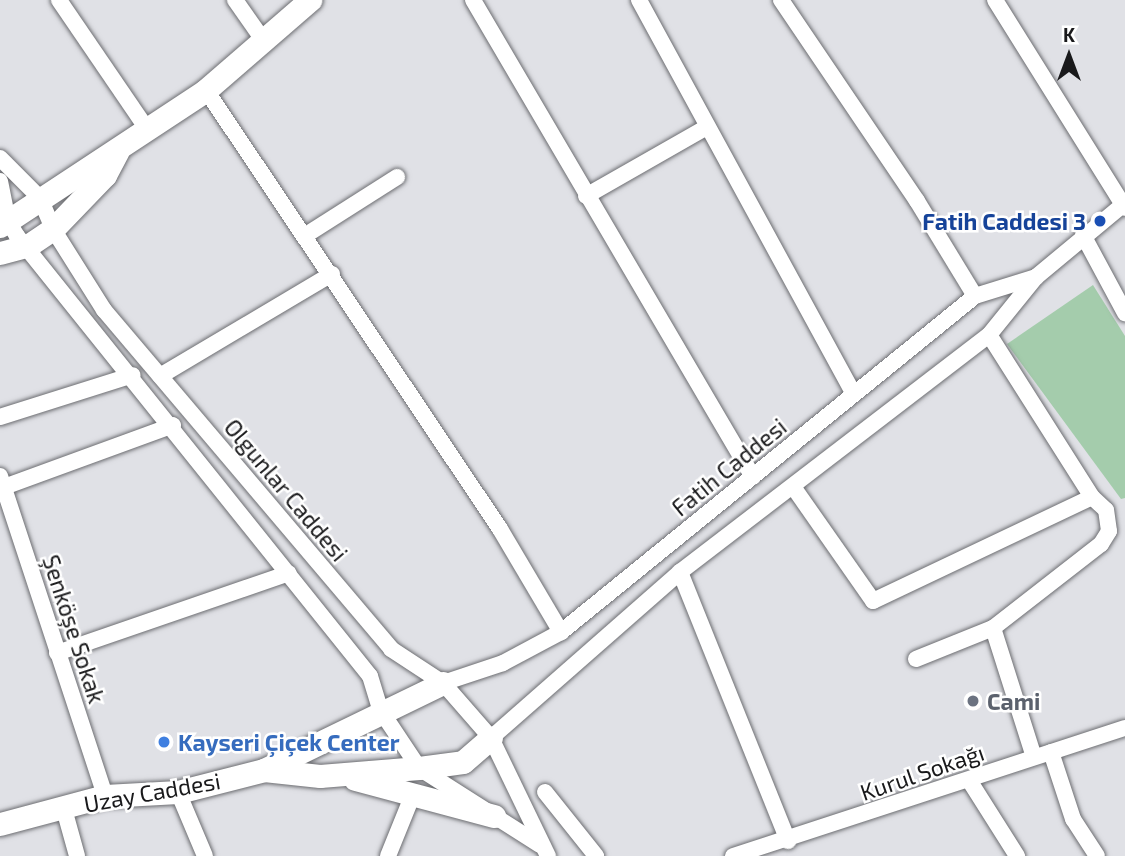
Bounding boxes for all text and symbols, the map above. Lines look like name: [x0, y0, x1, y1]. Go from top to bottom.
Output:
north arrow: [1034, 21, 1104, 91]
text: K: [1063, 23, 1075, 46]
place label: Fatih Caddesi 3: [922, 207, 1086, 235]
marker: Fatih Caddesi 3: [1092, 213, 1108, 229]
street label: Fatih Caddesi: [666, 412, 792, 522]
street label: Olgunlar Caddesi: [218, 413, 354, 567]
street label: Şenköşe Sokak: [37, 551, 111, 707]
place label: Cami: [987, 687, 1040, 715]
marker: Cami: [965, 693, 981, 709]
place label: Kayseri Çiçek Center: [178, 728, 400, 756]
marker: Kayseri Çiçek Center: [156, 734, 172, 750]
street label: Kurul Sokağı: [856, 738, 988, 806]
street label: Uzay Caddesi: [81, 766, 223, 818]

